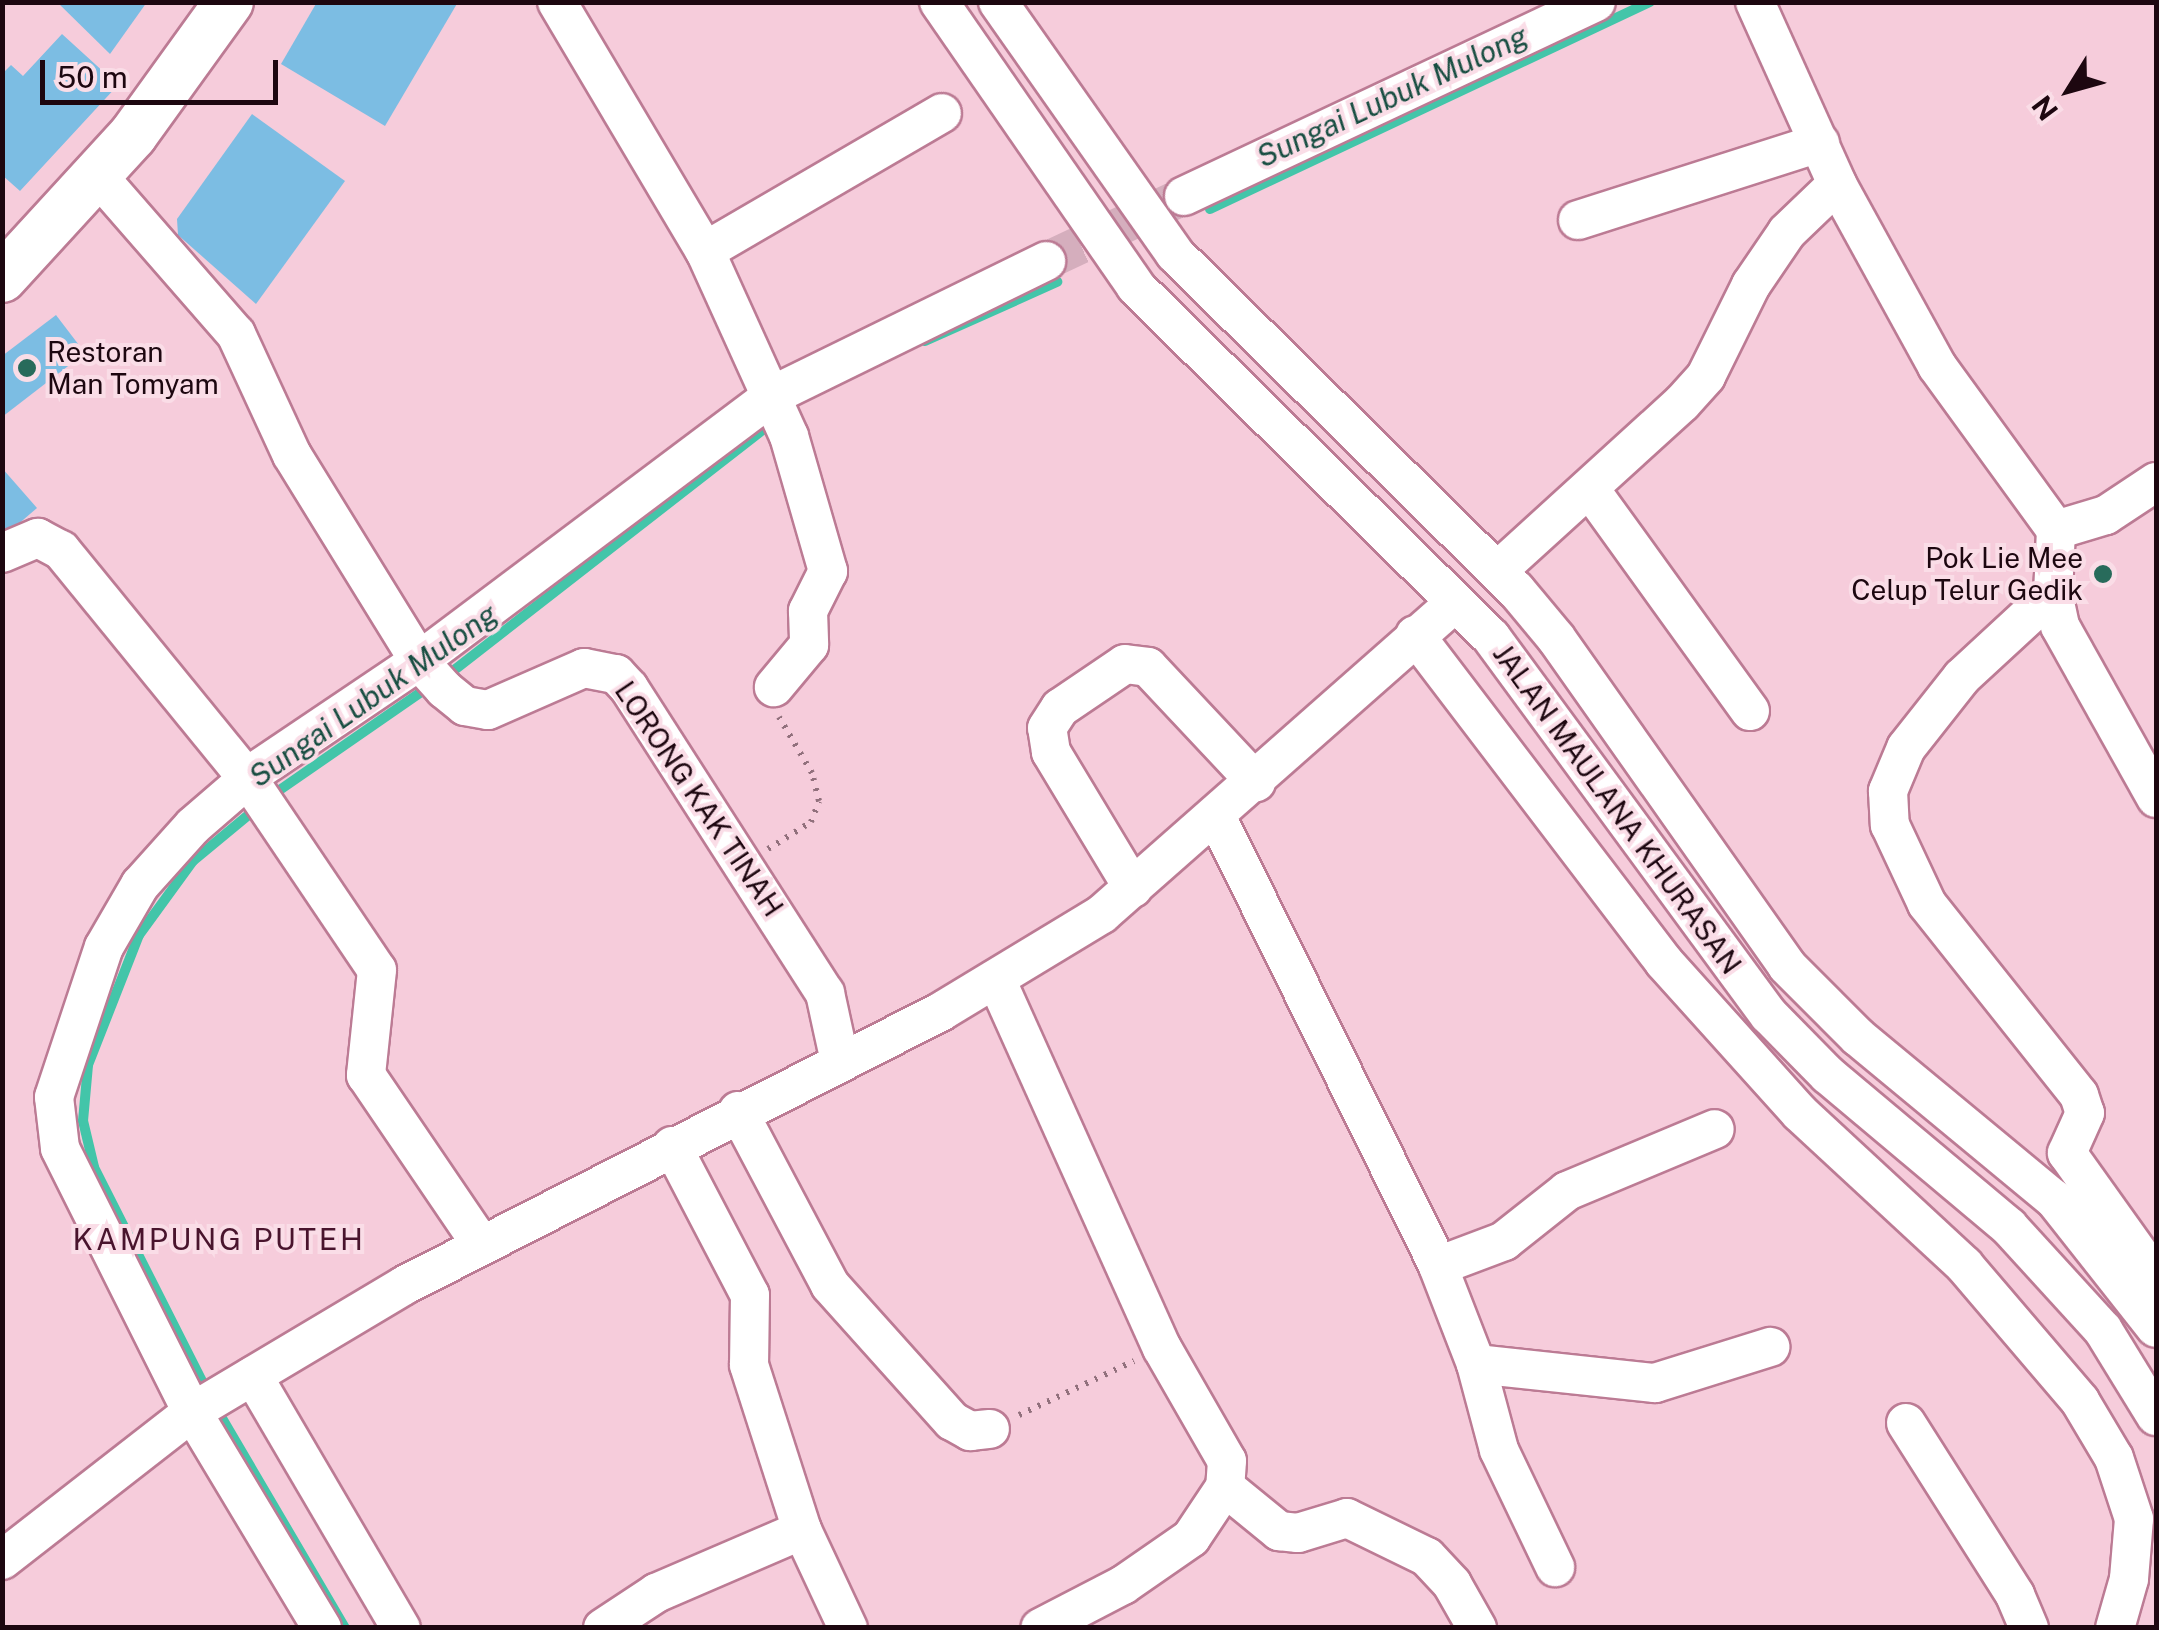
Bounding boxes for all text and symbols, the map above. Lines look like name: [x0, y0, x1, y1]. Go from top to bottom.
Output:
water label: Sungai Lubuk Mulong: [1251, 17, 1533, 175]
scale bar: [45, 40, 282, 102]
north arrow: [2019, 40, 2119, 140]
text: 50 m: [57, 59, 128, 95]
text: N: [2025, 90, 2064, 127]
place label: Restoran Man Tomyam: [47, 335, 219, 401]
marker: Restoran Man Tomyam: [16, 357, 38, 379]
place label: Pok Lie Mee Celup Telur Gedik: [1851, 541, 2083, 607]
marker: Pok Lie Mee Celup Telur Gedik: [2092, 563, 2114, 585]
water label: Sungai Lubuk Mulong: [242, 596, 504, 794]
street label: JALAN MAULANA KHURASAN: [1486, 638, 1748, 980]
street label: LORONG KAK TINAH: [608, 675, 790, 923]
district label: KAMPUNG PUTEH: [73, 1221, 365, 1257]

